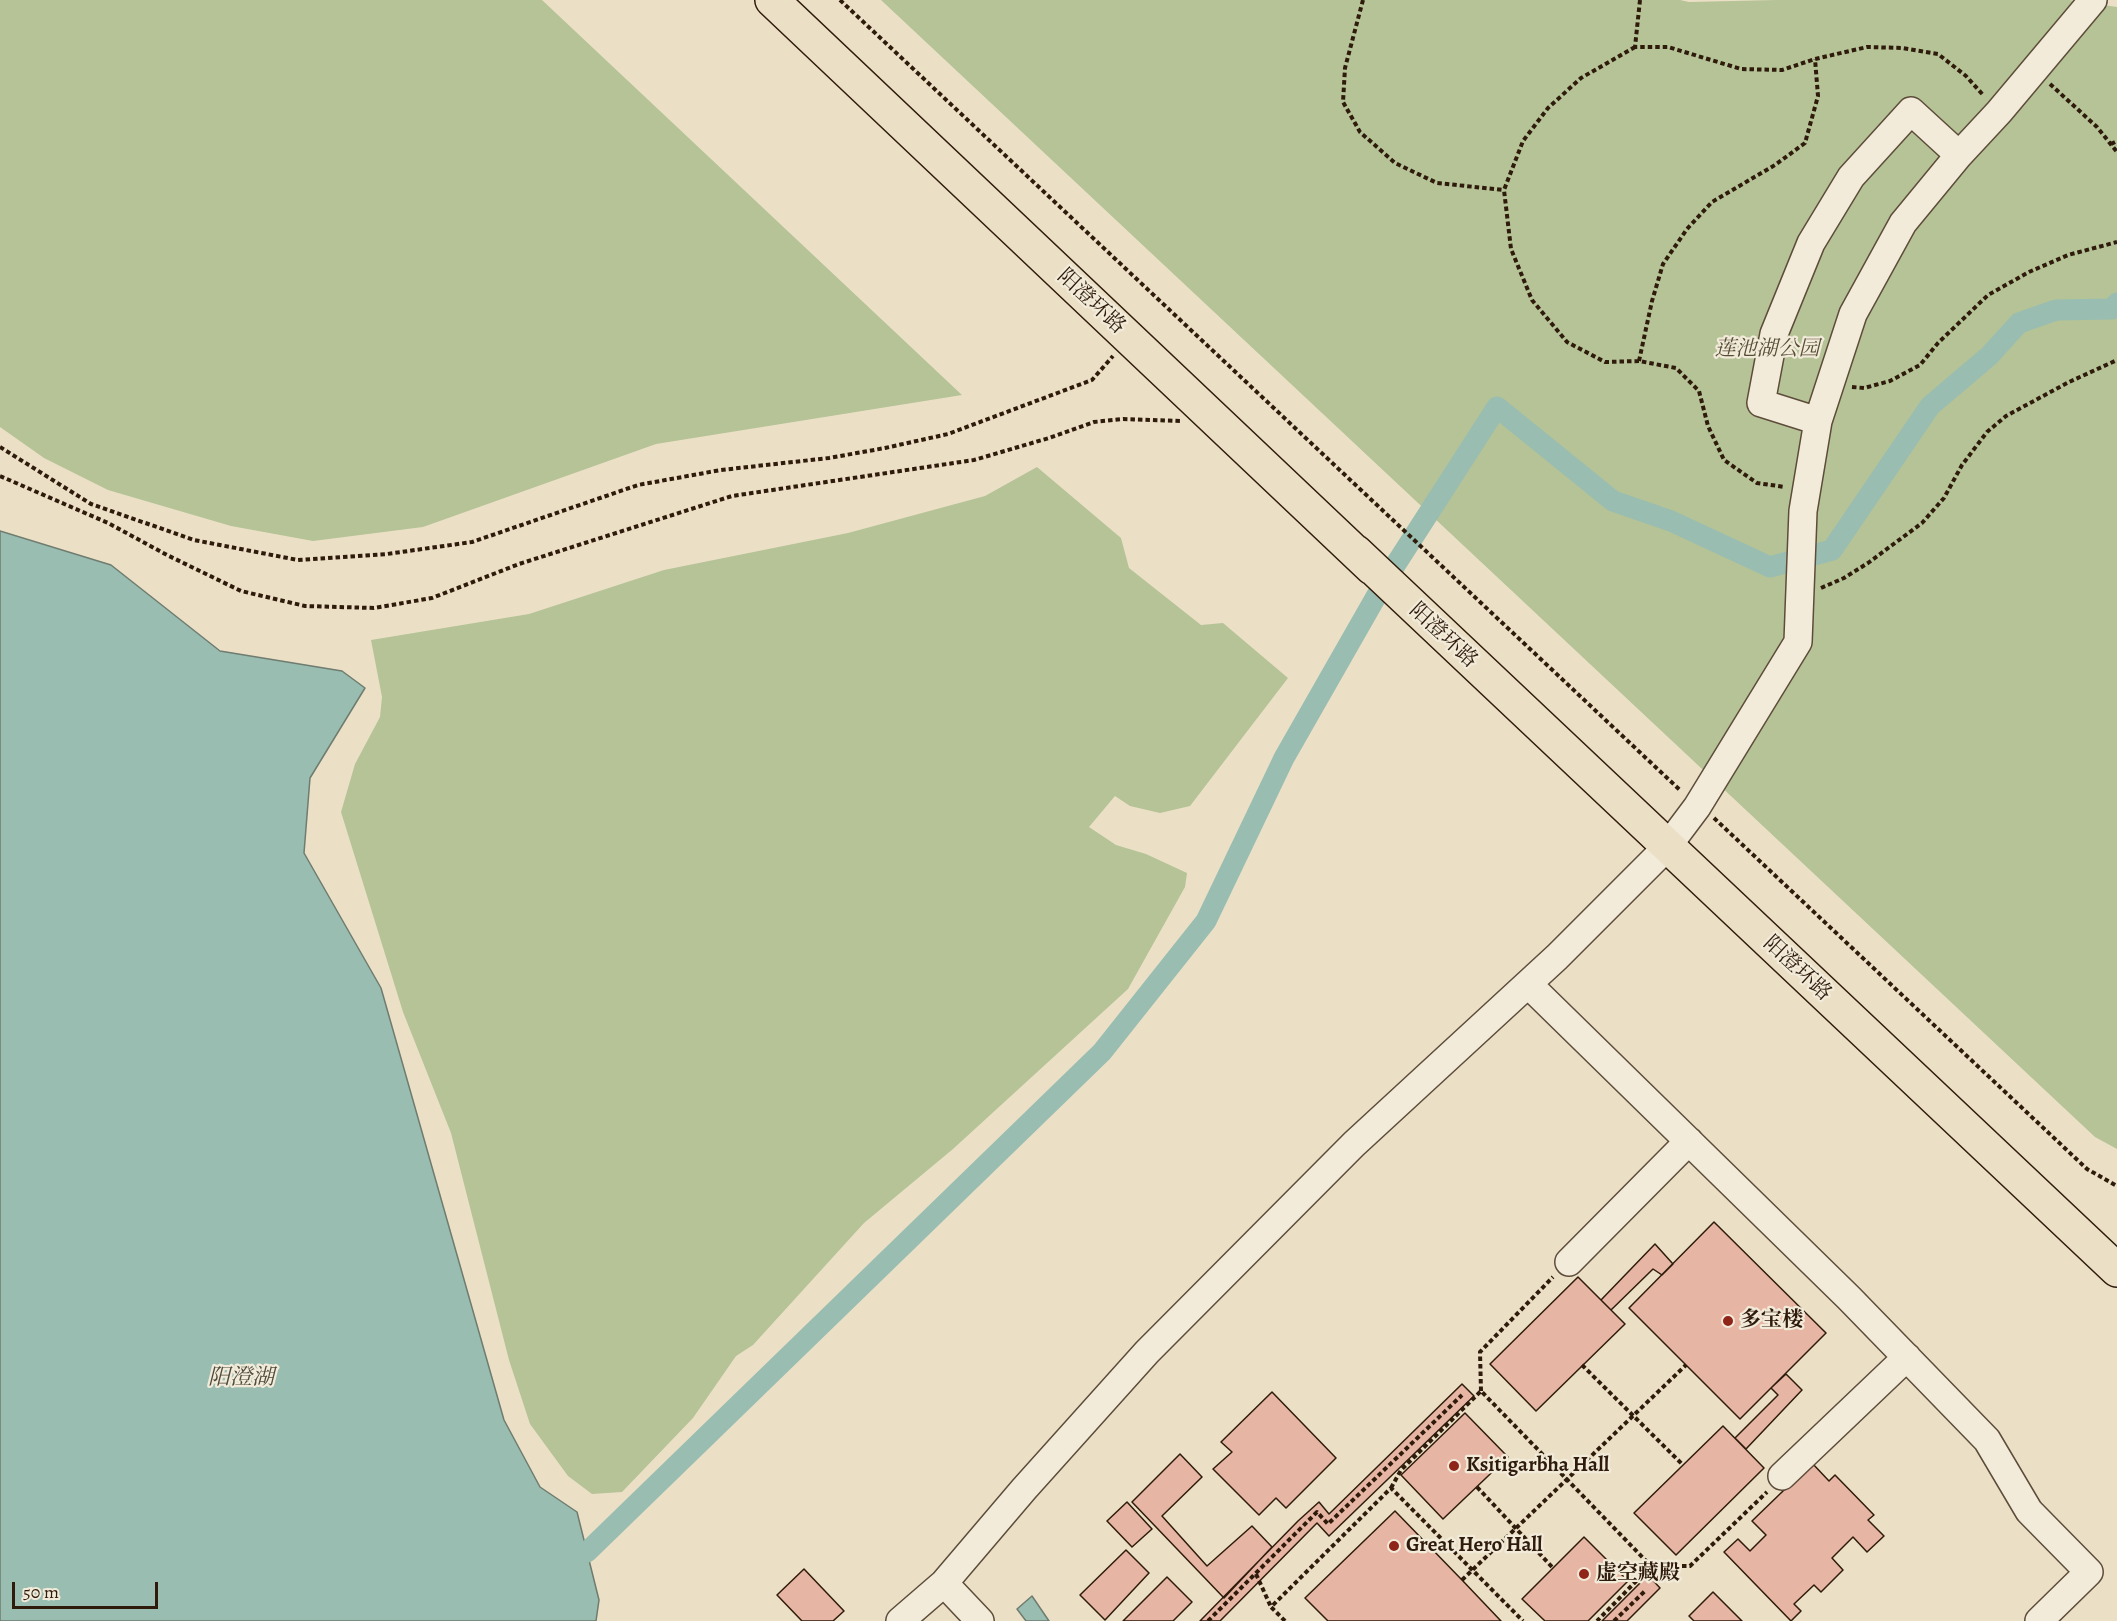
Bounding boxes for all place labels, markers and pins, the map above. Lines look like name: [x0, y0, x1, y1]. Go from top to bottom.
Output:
place label: 多宝楼: [1740, 1308, 1803, 1334]
marker: 多宝楼: [1721, 1314, 1735, 1328]
place label: Ksitigarbha Hall: [1466, 1453, 1609, 1479]
marker: Ksitigarbha Hall: [1447, 1459, 1461, 1473]
place label: Great Hero Hall: [1406, 1533, 1543, 1559]
marker: Great Hero Hall: [1387, 1539, 1401, 1553]
place label: 虚空藏殿: [1596, 1561, 1680, 1587]
marker: 虚空藏殿: [1577, 1567, 1591, 1581]

